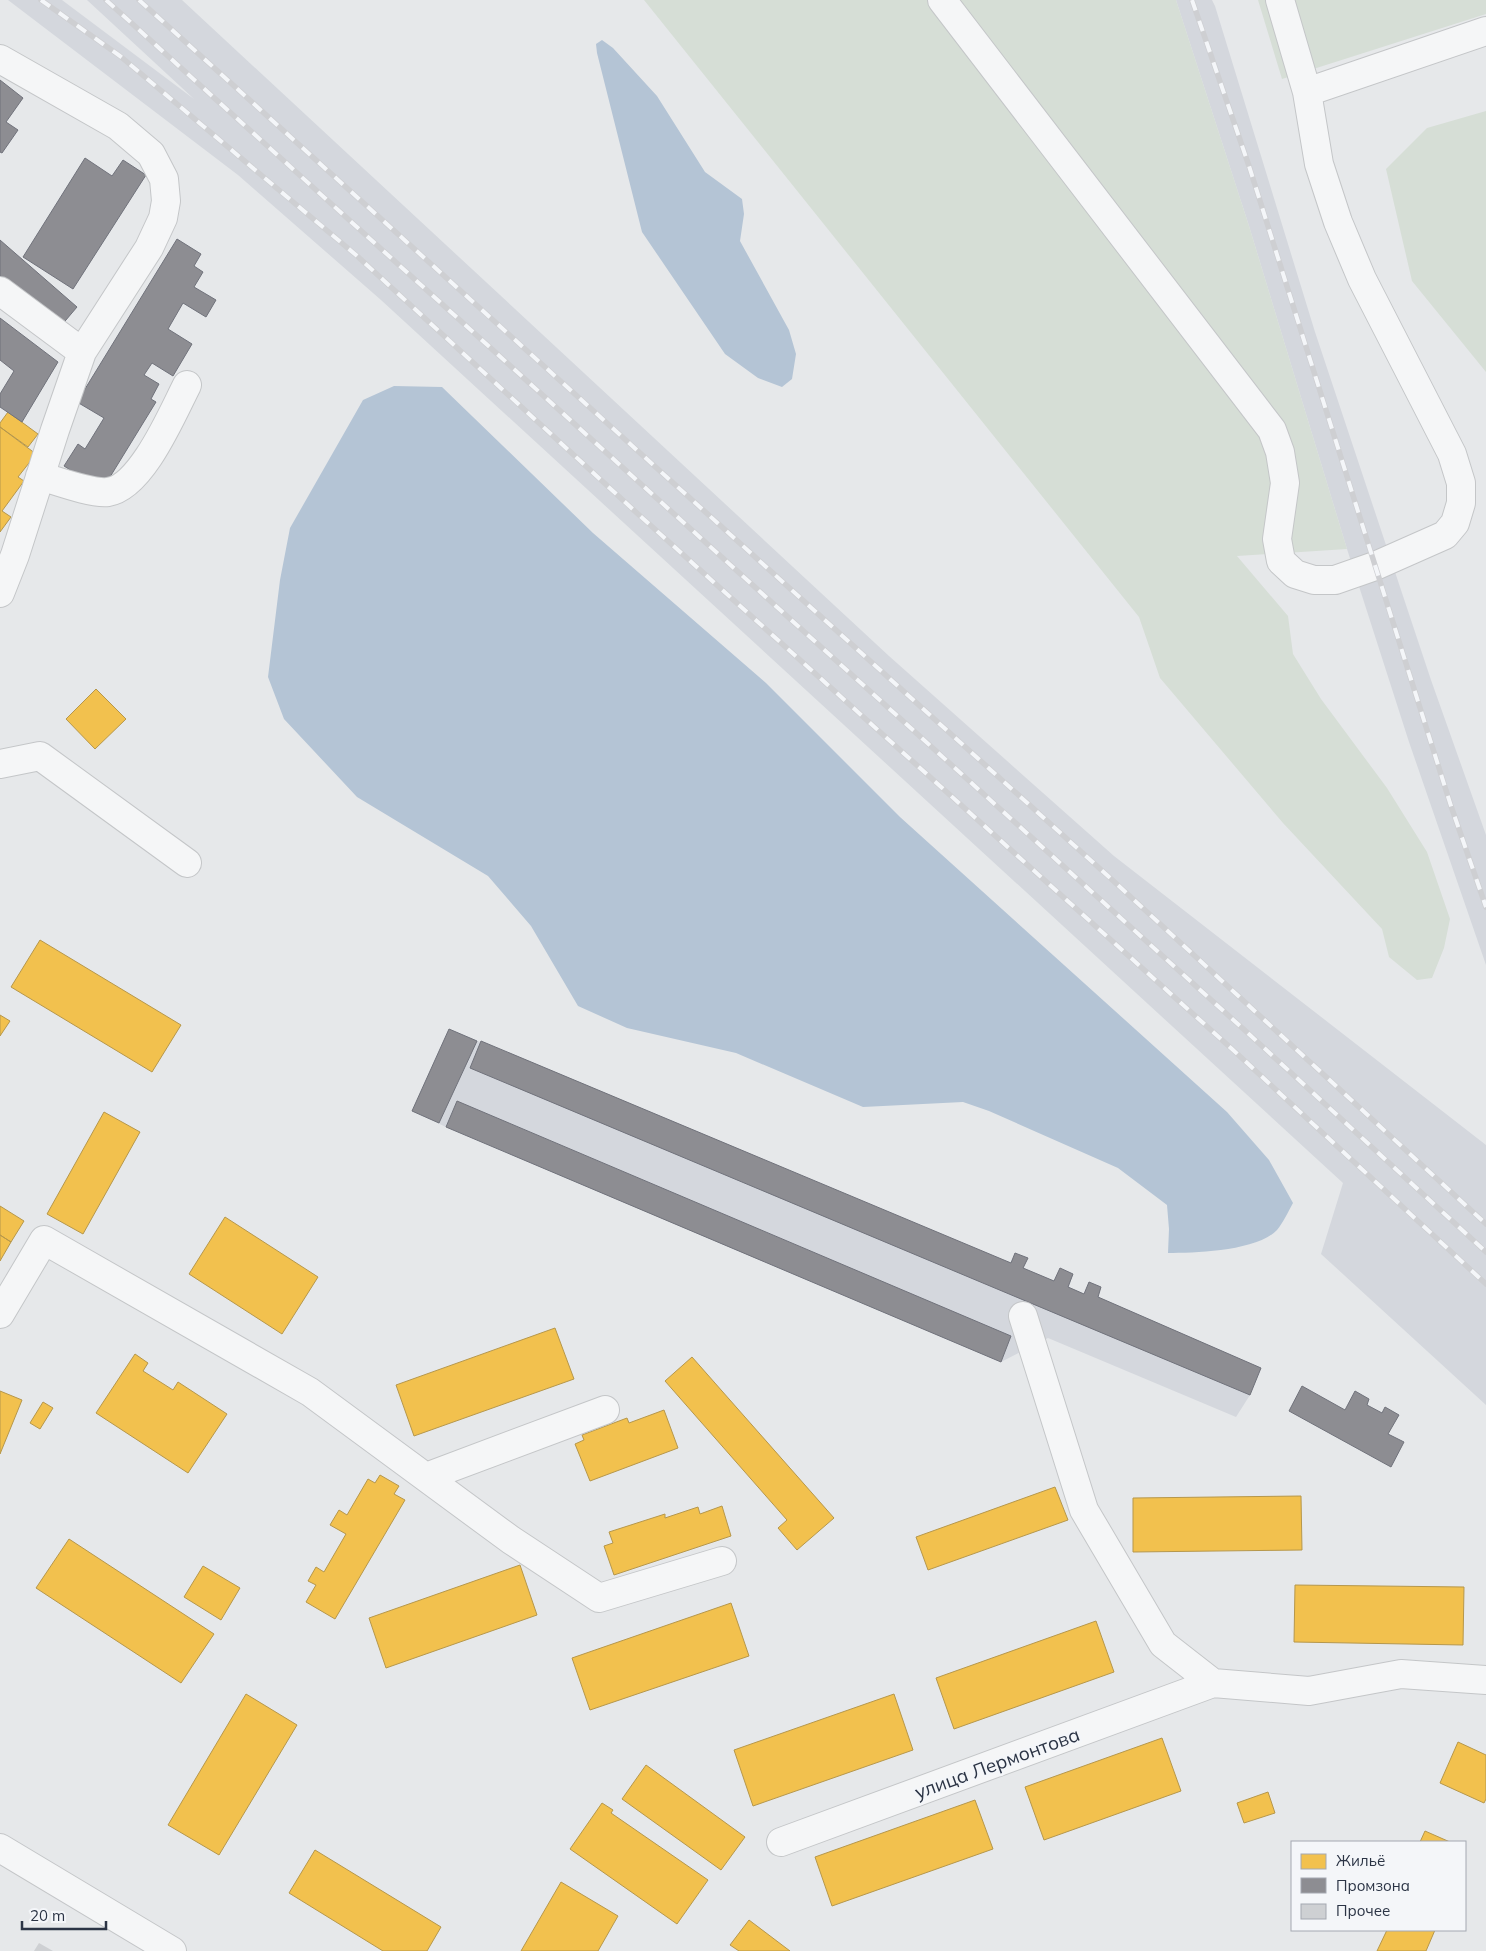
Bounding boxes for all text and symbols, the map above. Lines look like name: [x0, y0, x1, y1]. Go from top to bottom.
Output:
street label: улица Лермонтова: [911, 1722, 1083, 1804]
legend: [1291, 1841, 1466, 1931]
text: Жильё: [1336, 1851, 1385, 1870]
text: Промзона: [1336, 1876, 1410, 1895]
scale bar: [22, 1898, 106, 1930]
text: Прочее: [1336, 1901, 1390, 1920]
text: 20 m: [30, 1906, 65, 1925]

